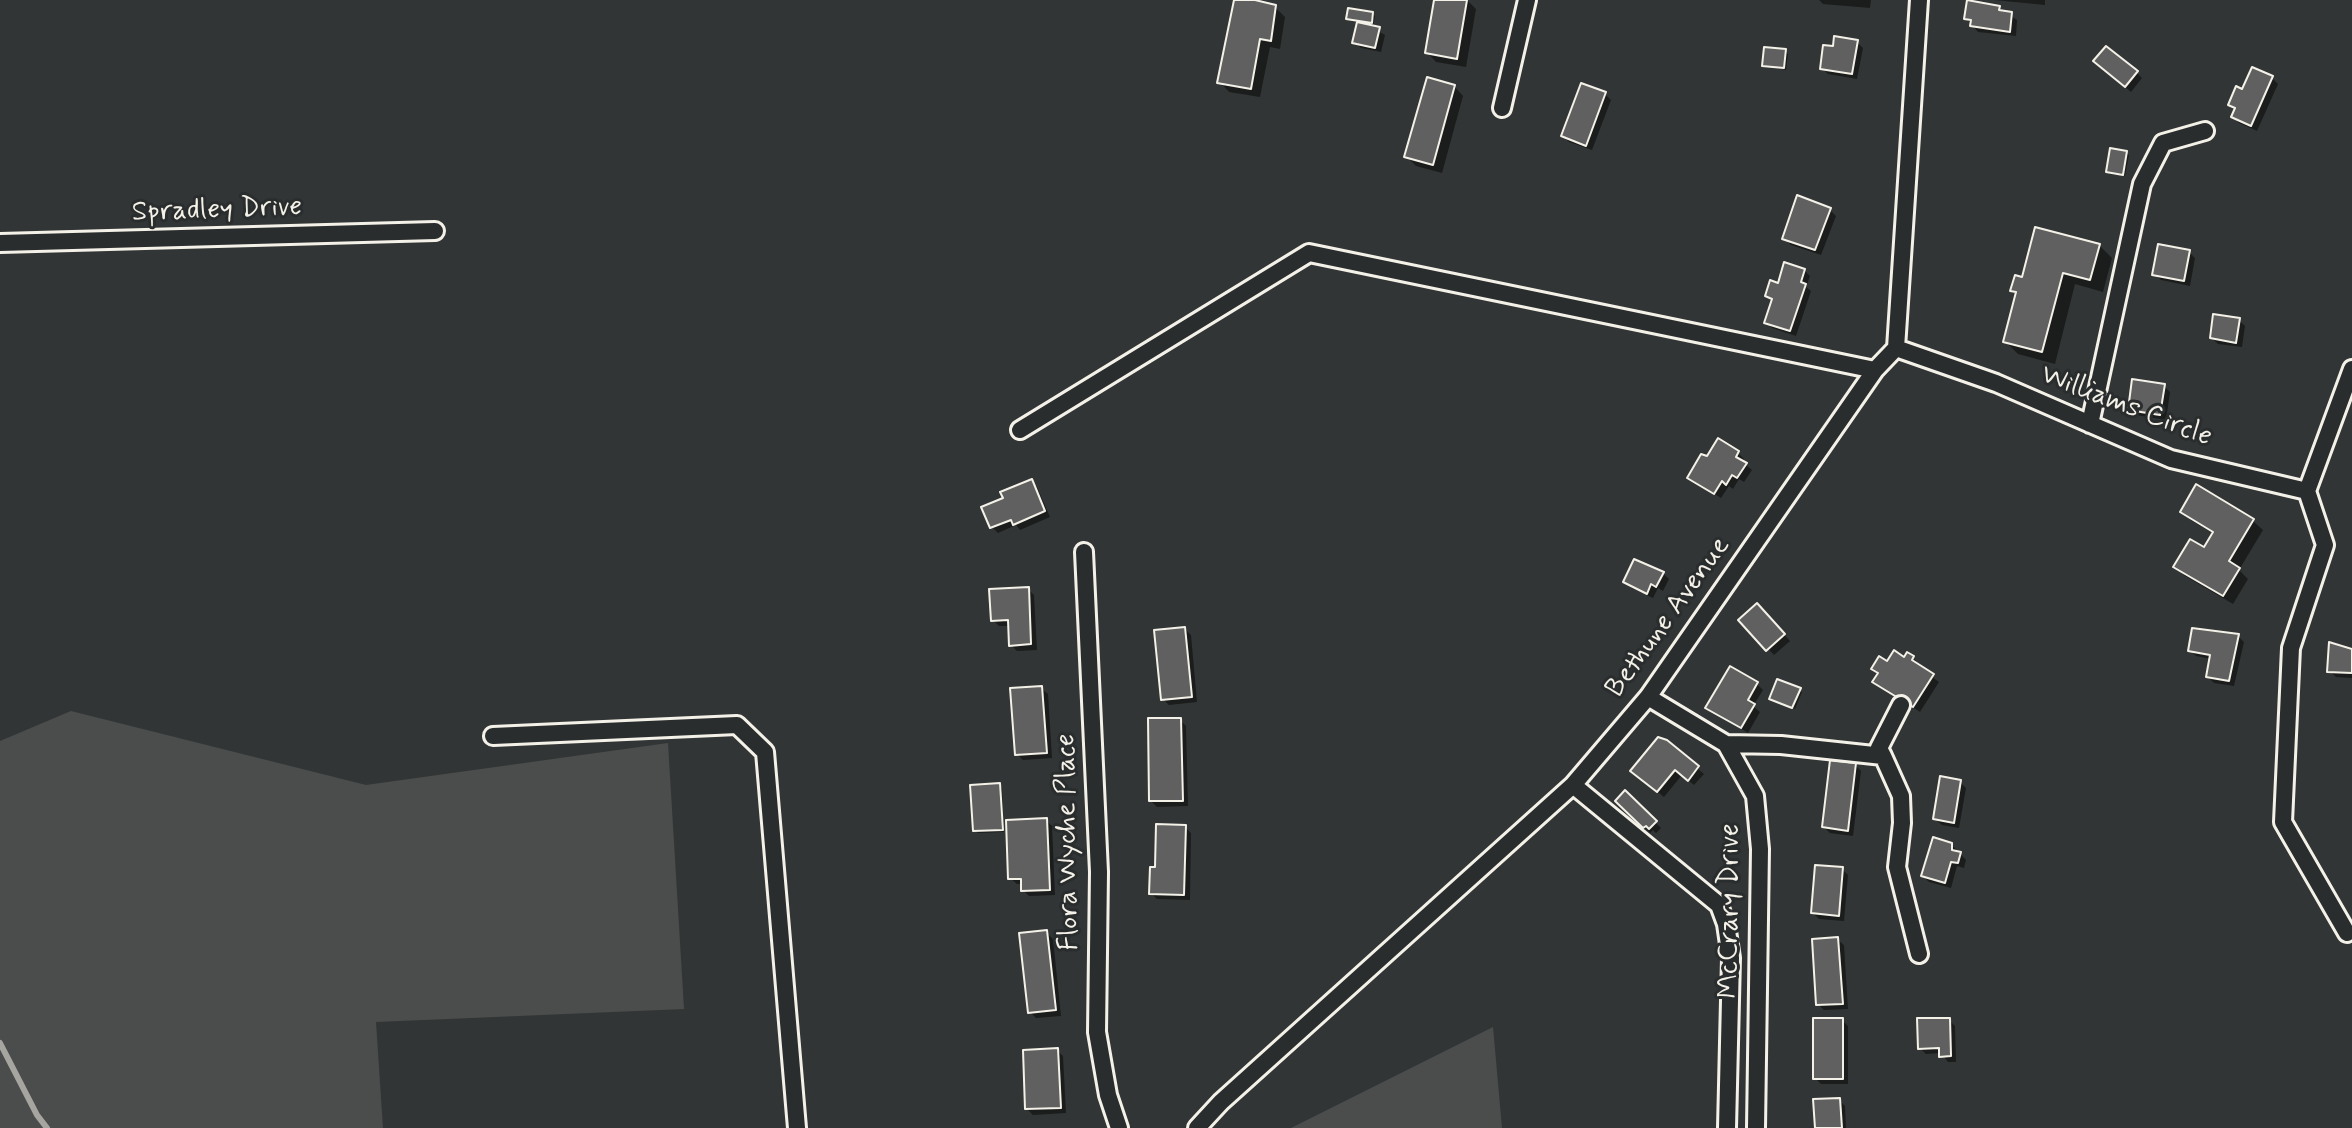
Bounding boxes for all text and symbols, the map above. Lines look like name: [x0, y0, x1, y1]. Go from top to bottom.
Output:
street label: Spradley Drive: [131, 191, 303, 231]
street label: Williams Circle: [2036, 359, 2216, 455]
street label: Bethune Avenue: [1599, 531, 1739, 705]
street label: Flora Wyche Place: [1050, 733, 1088, 951]
street label: McCrary Drive: [1714, 823, 1748, 999]

